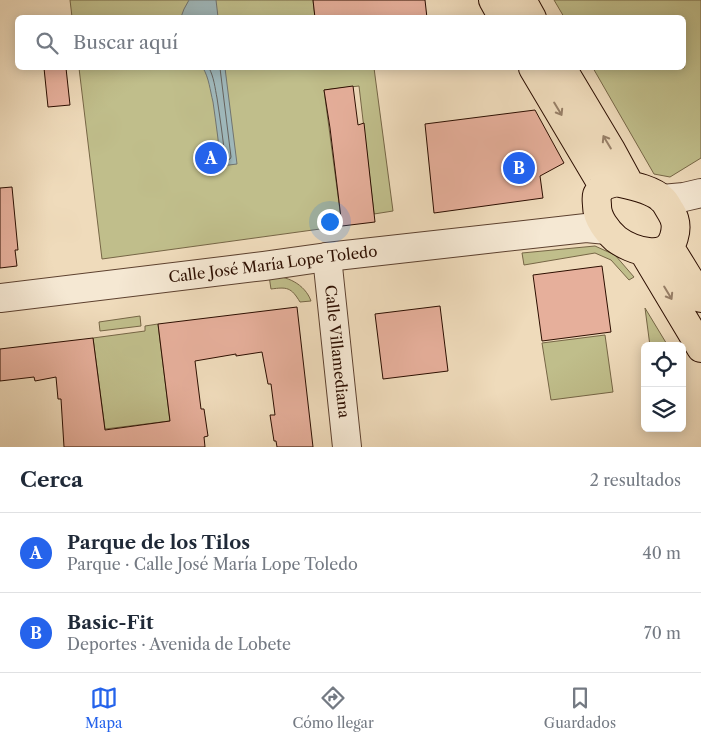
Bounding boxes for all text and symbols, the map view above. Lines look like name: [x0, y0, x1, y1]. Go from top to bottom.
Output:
search box: [15, 15, 686, 70]
icon: search: [33, 29, 61, 57]
text: Buscar aquí: [73, 31, 178, 54]
one-way arrow: [553, 102, 563, 116]
one-way arrow: [601, 136, 611, 150]
pin: A: [195, 139, 227, 177]
pin: B: [503, 149, 535, 187]
your location: [317, 209, 343, 235]
street label: Calle José María Lope Toledo: [167, 241, 378, 286]
street label: Calle Villamediana: [321, 284, 354, 419]
one-way arrow: [663, 285, 673, 299]
map controls: [641, 342, 686, 432]
button: locate: [641, 342, 686, 387]
button: layers: [641, 387, 686, 432]
text: Cerca: [20, 467, 83, 492]
text: 2 resultados: [590, 470, 681, 490]
text: Parque de los Tilos: [67, 531, 250, 554]
text: A: [30, 543, 42, 563]
text: 40 m: [642, 543, 681, 563]
text: Parque · Calle José María Lope Toledo: [67, 554, 358, 574]
text: Basic-Fit: [67, 611, 154, 634]
text: B: [30, 623, 42, 643]
text: 70 m: [644, 623, 681, 643]
text: Deportes · Avenida de Lobete: [67, 634, 291, 654]
tab: Mapa: [85, 684, 122, 732]
tab: Cómo llegar: [292, 684, 374, 732]
tab: Guardados: [544, 684, 616, 732]

